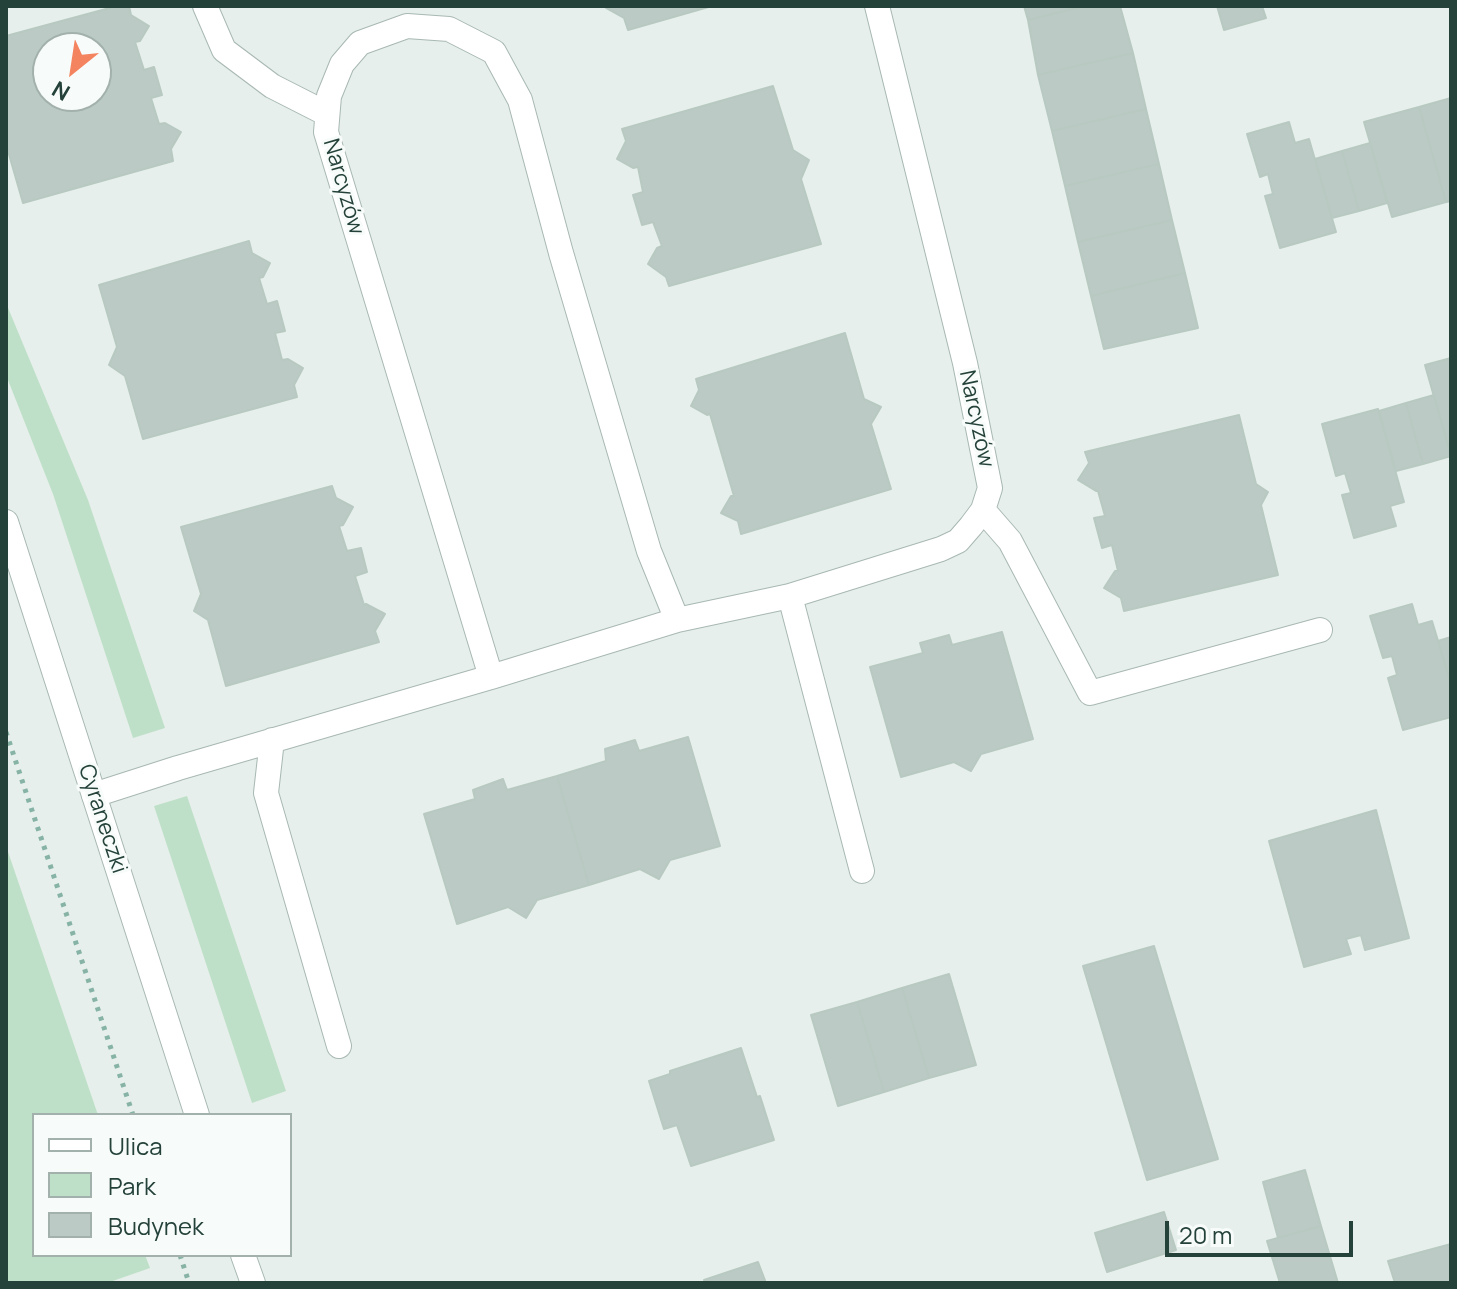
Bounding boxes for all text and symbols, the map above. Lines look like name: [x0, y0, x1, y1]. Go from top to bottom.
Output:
north arrow: [32, 32, 112, 112]
text: N: [47, 74, 75, 108]
street label: Narcyzów: [317, 136, 369, 238]
street label: Narcyzów: [953, 368, 999, 470]
street label: Cyraneczki: [72, 761, 132, 877]
legend: [32, 1113, 292, 1257]
text: Ulica: [108, 1129, 163, 1162]
text: Park: [108, 1169, 156, 1202]
scale bar: [1169, 1205, 1357, 1255]
text: Budynek: [108, 1209, 204, 1242]
text: 20 m: [1179, 1218, 1232, 1251]

